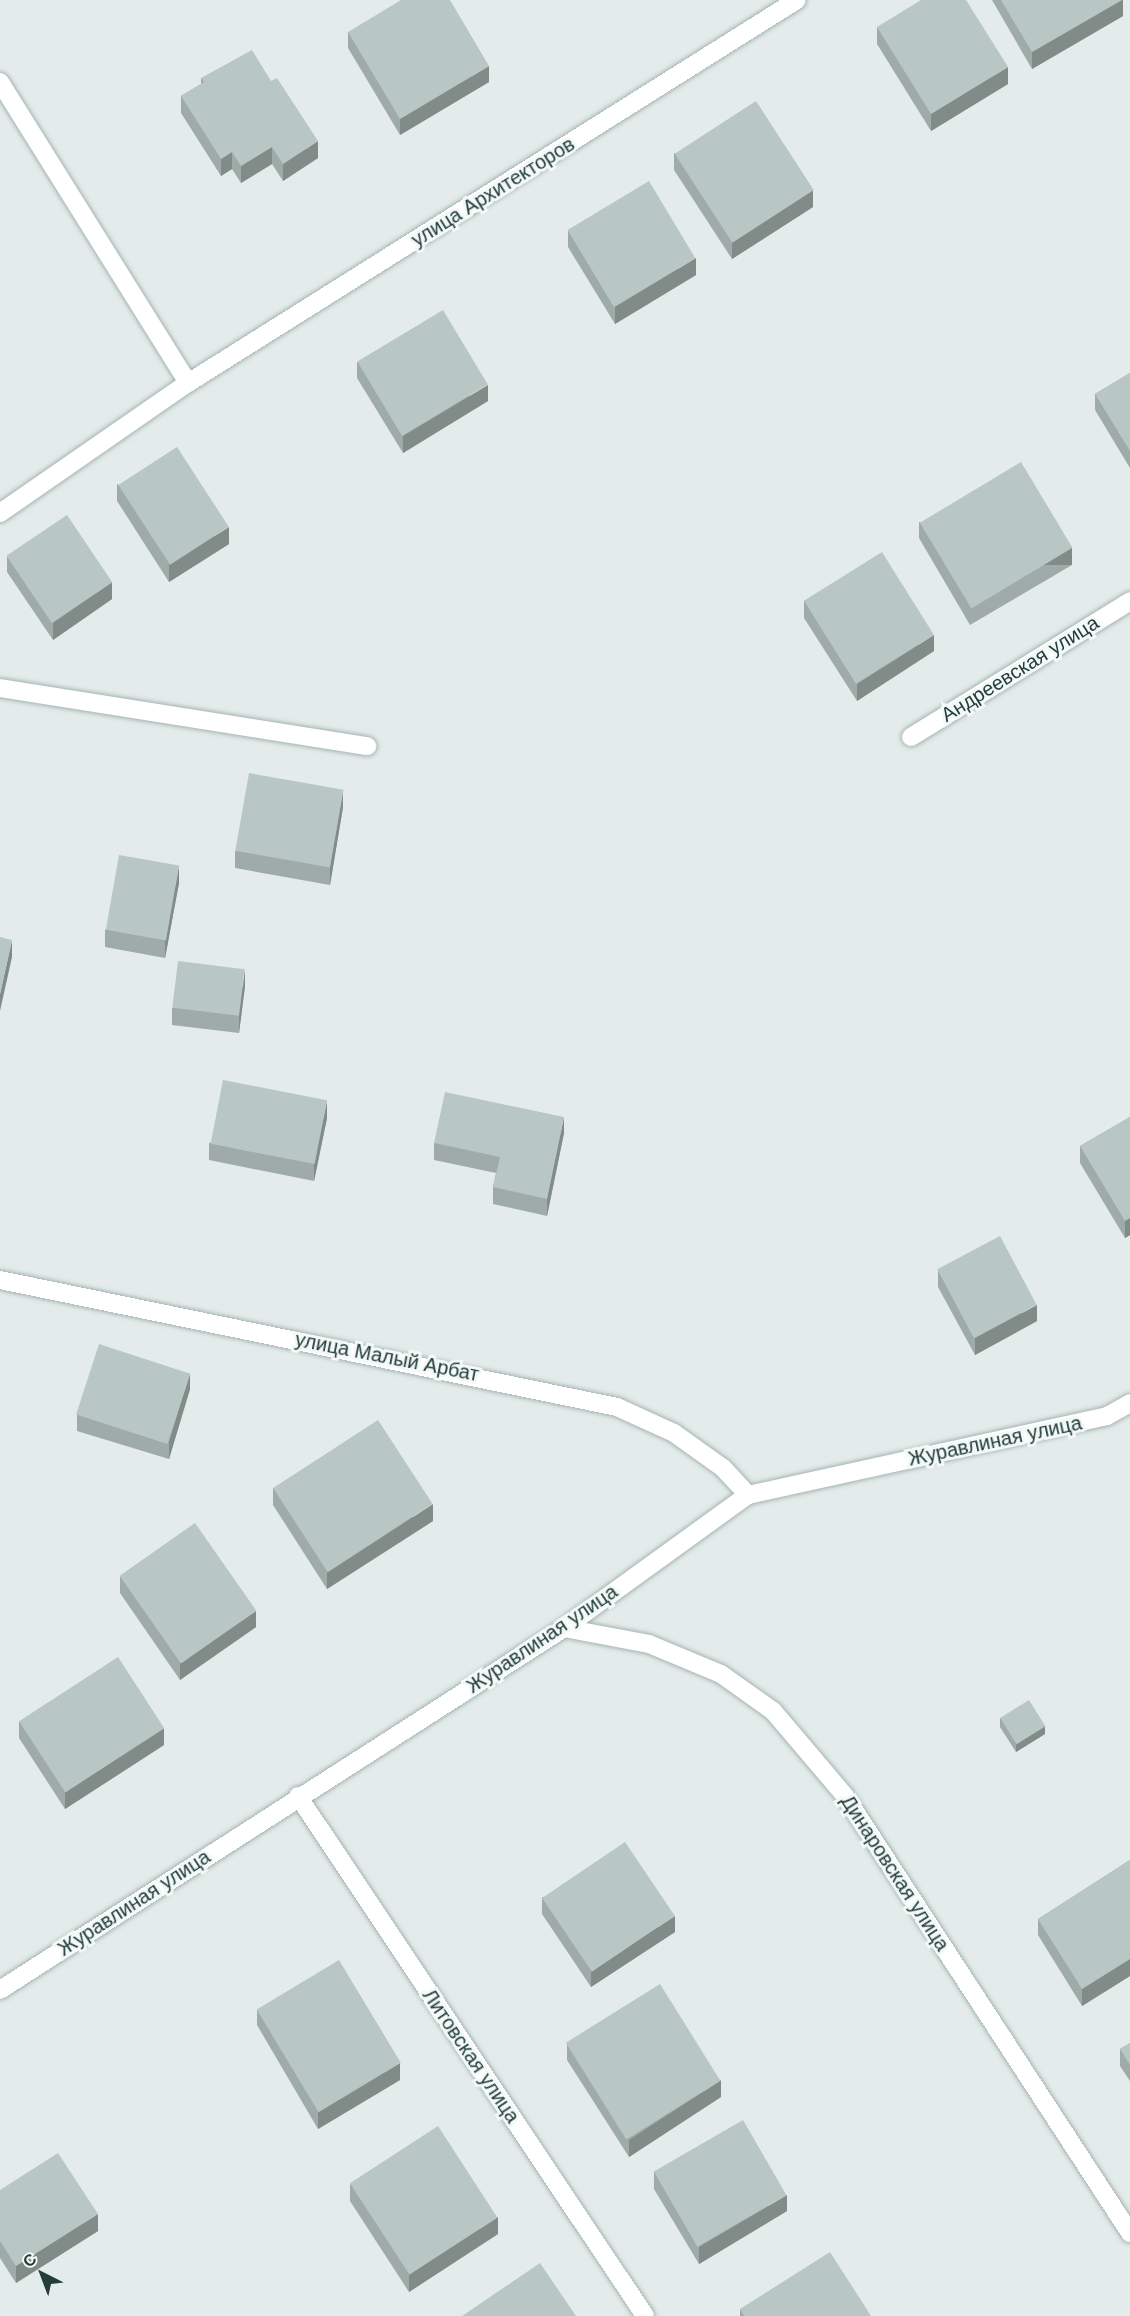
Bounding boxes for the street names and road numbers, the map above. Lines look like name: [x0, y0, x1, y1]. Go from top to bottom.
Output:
street label: улица Архитекторов: [407, 132, 579, 252]
street label: Андреевская улица: [937, 611, 1103, 727]
street label: улица Малый Арбат: [293, 1327, 481, 1387]
street label: Журавлиная улица: [906, 1411, 1084, 1471]
street label: Журавлиная улица: [462, 1580, 622, 1698]
street label: Динаровская улица: [836, 1790, 954, 1956]
street label: Журавлиная улица: [53, 1845, 215, 1961]
street label: Литовская улица: [417, 1984, 525, 2128]

